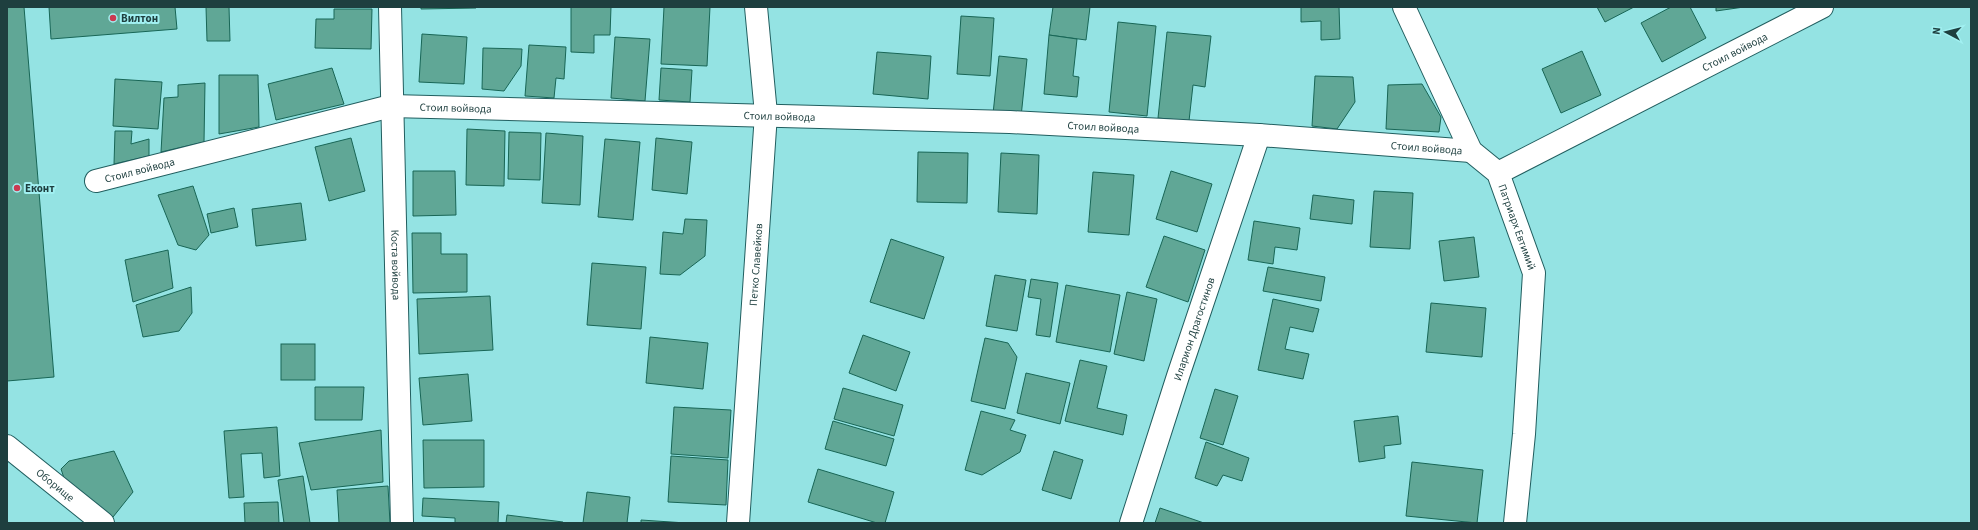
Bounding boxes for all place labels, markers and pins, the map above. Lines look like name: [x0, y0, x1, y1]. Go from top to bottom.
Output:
place label: Вилтон: [121, 11, 158, 26]
marker: Вилтон: [108, 13, 118, 23]
place label: Еконт: [25, 181, 55, 196]
marker: Еконт: [12, 183, 22, 193]

